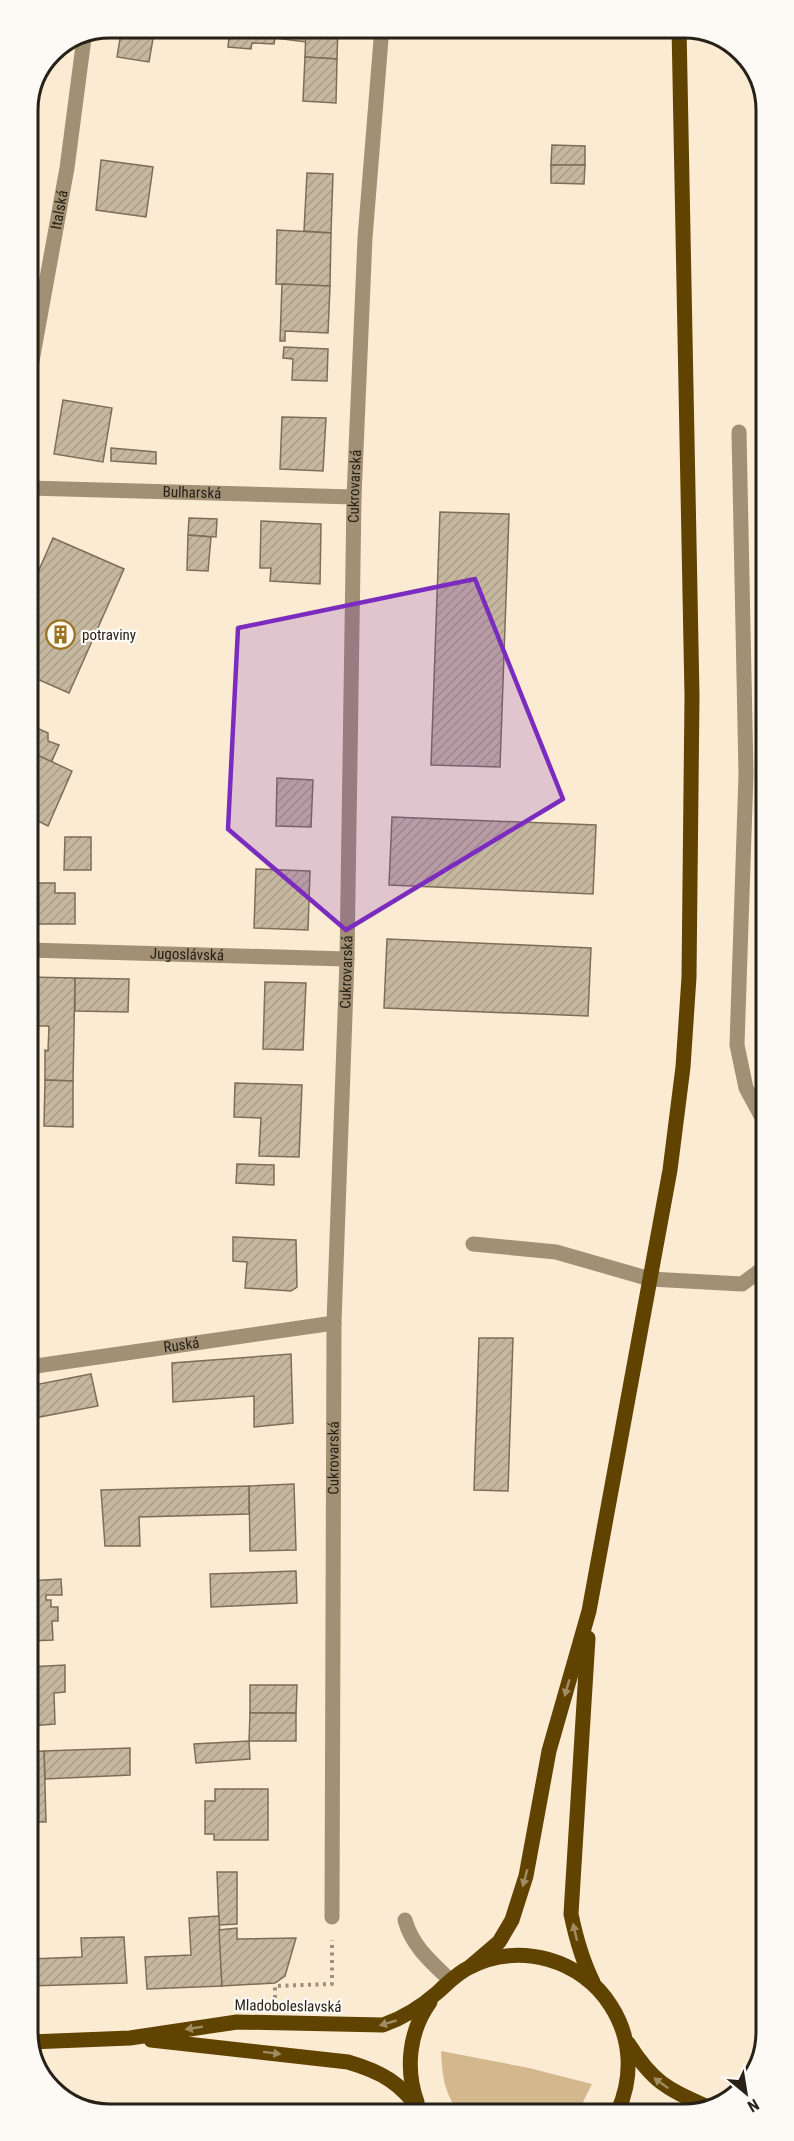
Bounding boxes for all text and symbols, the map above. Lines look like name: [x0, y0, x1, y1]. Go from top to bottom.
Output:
street label: Italská: [47, 189, 72, 231]
street label: Cukrovarská: [345, 449, 365, 523]
street label: Bulharská: [162, 483, 222, 502]
building icon: potraviny: [45, 619, 77, 651]
place label: potraviny: [82, 626, 136, 644]
street label: Cukrovarská: [336, 935, 356, 1009]
street label: Jugoslávská: [150, 944, 224, 965]
street label: Ruská: [162, 1334, 201, 1356]
street label: Cukrovarská: [324, 1421, 343, 1495]
one-way arrow: [562, 1679, 571, 1697]
one-way arrow: [520, 1869, 530, 1887]
one-way arrow: [569, 1923, 579, 1941]
street label: Mladoboleslavská: [234, 1996, 342, 2016]
one-way arrow: [379, 2018, 397, 2028]
one-way arrow: [184, 2024, 203, 2033]
one-way arrow: [263, 2049, 282, 2058]
north arrow: [716, 2063, 776, 2123]
one-way arrow: [653, 2077, 669, 2089]
text: N: [744, 2095, 762, 2116]

